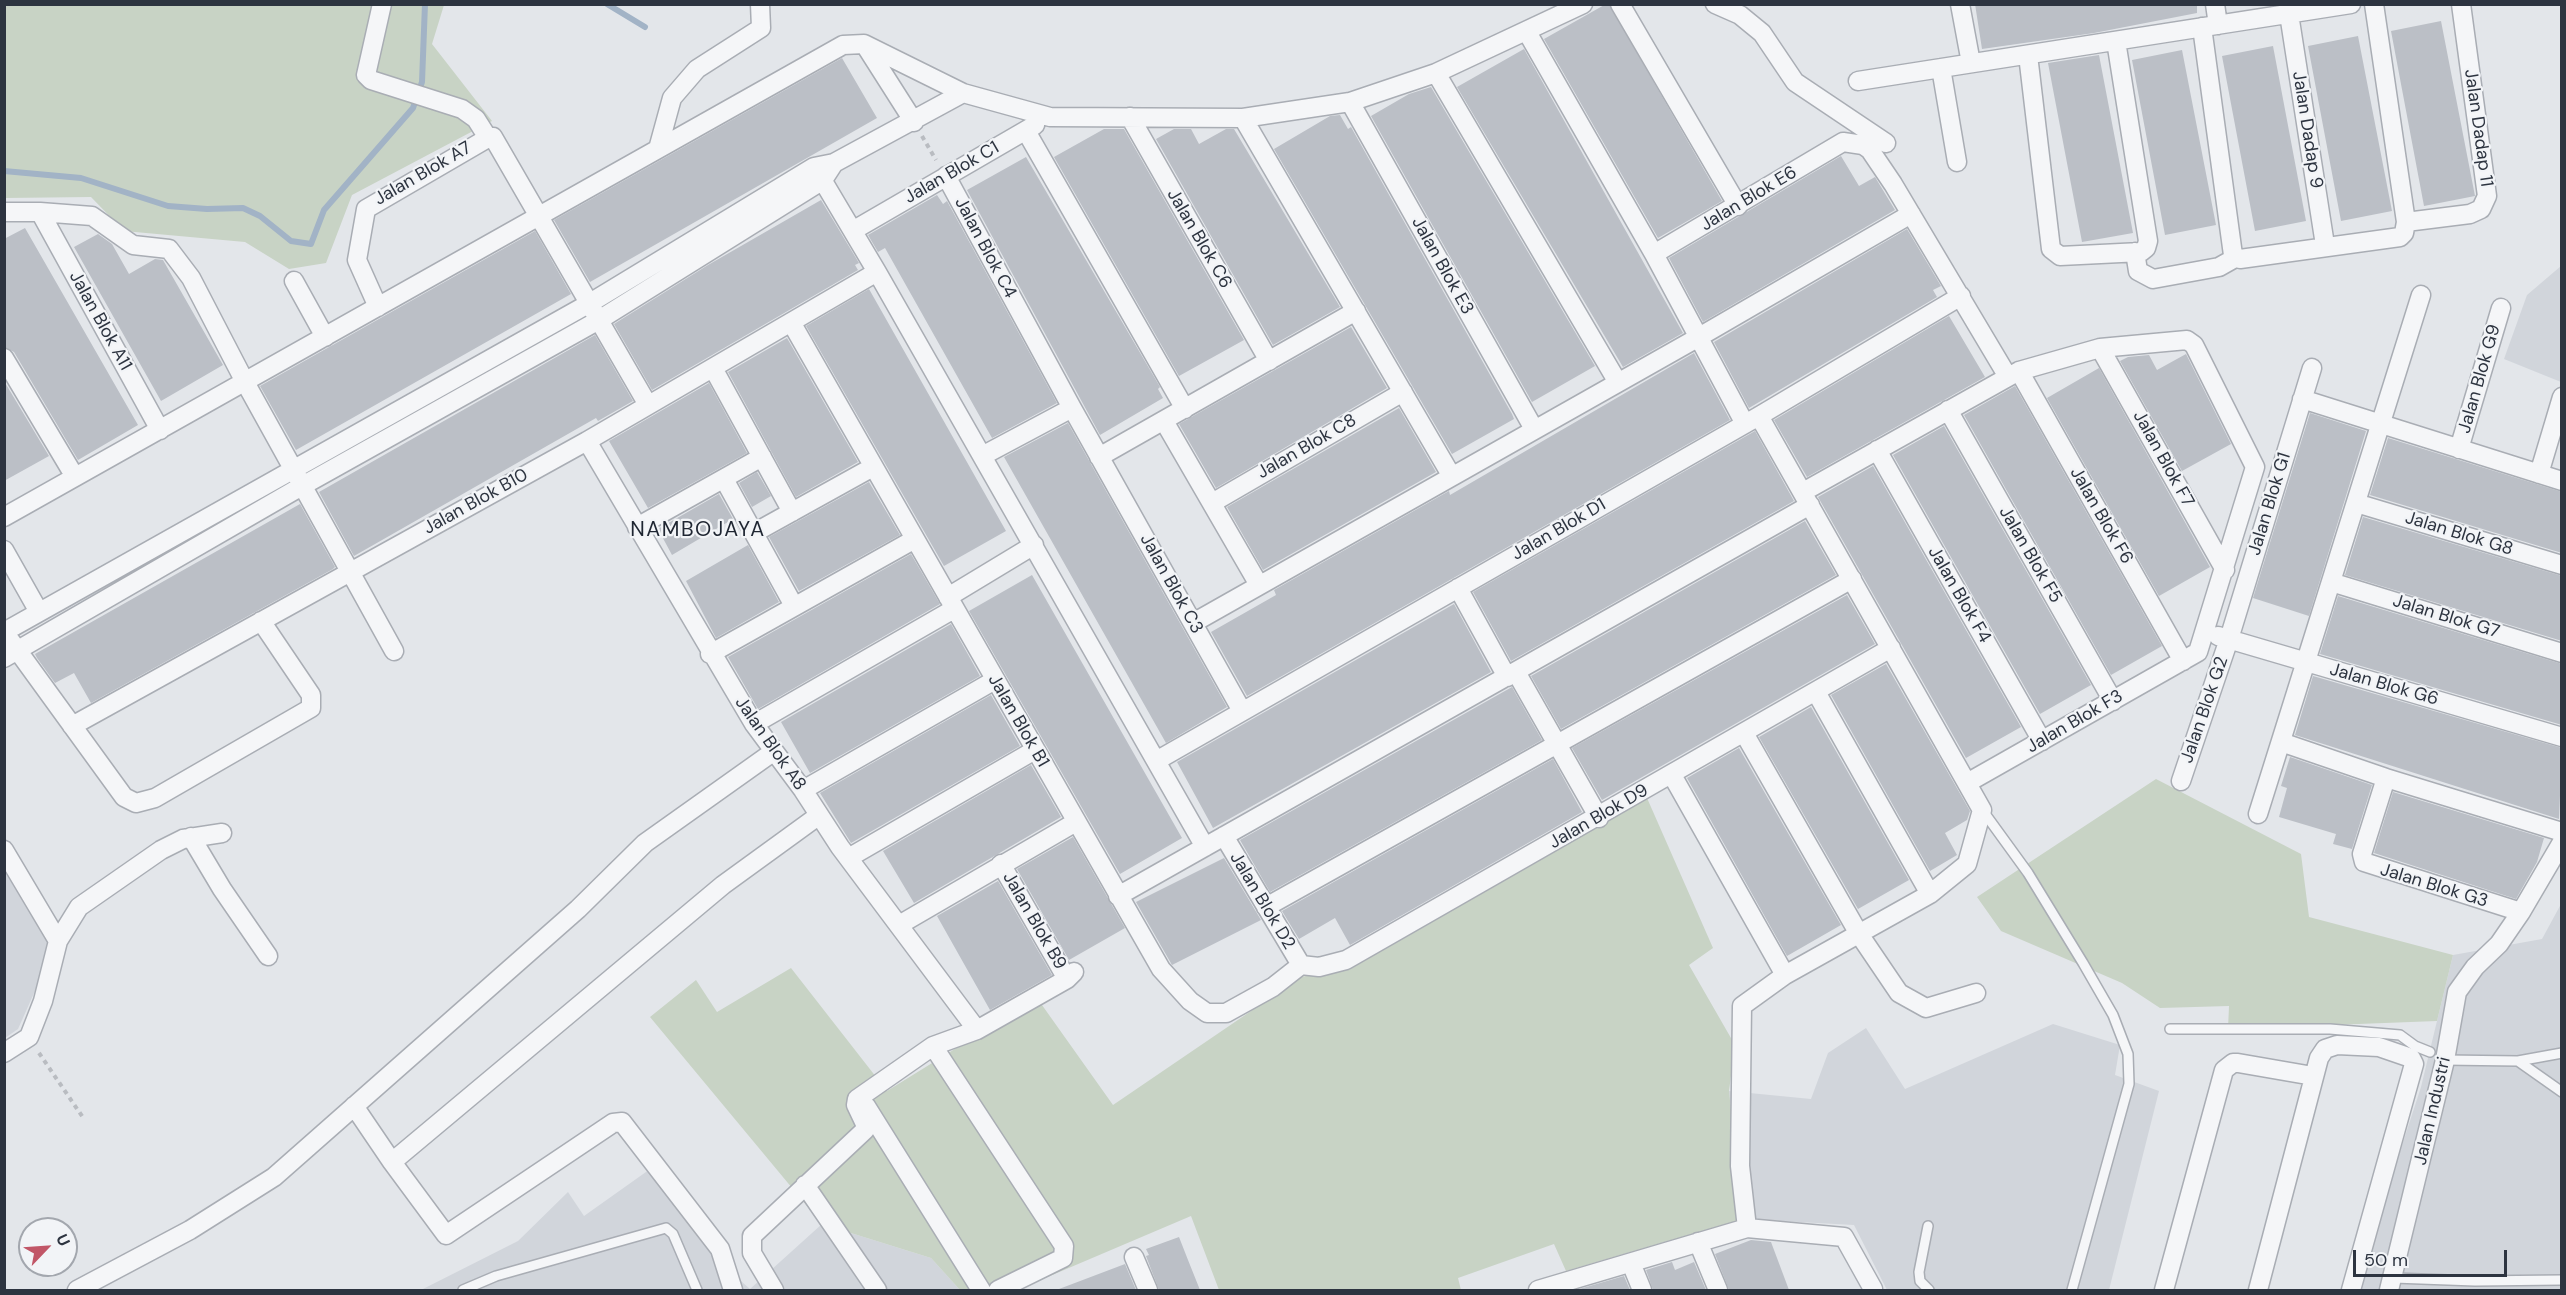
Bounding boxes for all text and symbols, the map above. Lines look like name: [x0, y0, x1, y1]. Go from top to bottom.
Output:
street label: Jalan Dadap 11: [2459, 68, 2497, 188]
street label: Jalan Dadap 9: [2287, 70, 2327, 190]
street label: Jalan Blok C1: [901, 137, 1003, 209]
street label: Jalan Blok A7: [371, 138, 475, 210]
street label: Jalan Blok E6: [1697, 162, 1801, 236]
street label: Jalan Blok C6: [1162, 185, 1236, 293]
street label: Jalan Blok C4: [949, 194, 1021, 302]
street label: Jalan Blok E3: [1406, 214, 1478, 318]
street label: Jalan Blok A11: [64, 268, 136, 374]
street label: Jalan Blok G9: [2454, 322, 2506, 436]
street label: Jalan Blok F7: [2128, 407, 2198, 511]
street label: Jalan Blok C8: [1254, 410, 1360, 484]
street label: Jalan Blok G1: [2244, 450, 2296, 558]
street label: Jalan Blok B10: [420, 464, 532, 540]
street label: Jalan Blok F6: [2065, 464, 2137, 568]
street label: Jalan Blok D1: [1508, 494, 1610, 566]
street label: Jalan Blok F5: [1994, 503, 2066, 607]
street label: Jalan Blok G8: [2402, 507, 2516, 561]
district label: NAMBOJAYA: [630, 517, 766, 543]
street label: Jalan Blok C3: [1135, 530, 1207, 638]
street label: Jalan Blok F4: [1923, 543, 1995, 647]
street label: Jalan Blok G7: [2390, 591, 2502, 643]
street label: Jalan Blok G2: [2177, 654, 2233, 766]
street label: Jalan Blok G6: [2327, 659, 2441, 711]
street label: Jalan Blok B1: [983, 671, 1053, 771]
street label: Jalan Blok F3: [2023, 686, 2127, 758]
street label: Jalan Blok A8: [730, 693, 810, 795]
street label: Jalan Blok D9: [1546, 780, 1652, 854]
street label: Jalan Blok D2: [1225, 848, 1299, 954]
street label: Jalan Blok G3: [2378, 859, 2490, 913]
street label: Jalan Blok B9: [997, 868, 1071, 974]
street label: Jalan Industri: [2410, 1055, 2456, 1167]
north arrow: [18, 1217, 78, 1277]
text: U: [51, 1231, 75, 1249]
scale bar: [2356, 1238, 2510, 1276]
text: 50 m: [2364, 1248, 2408, 1272]

